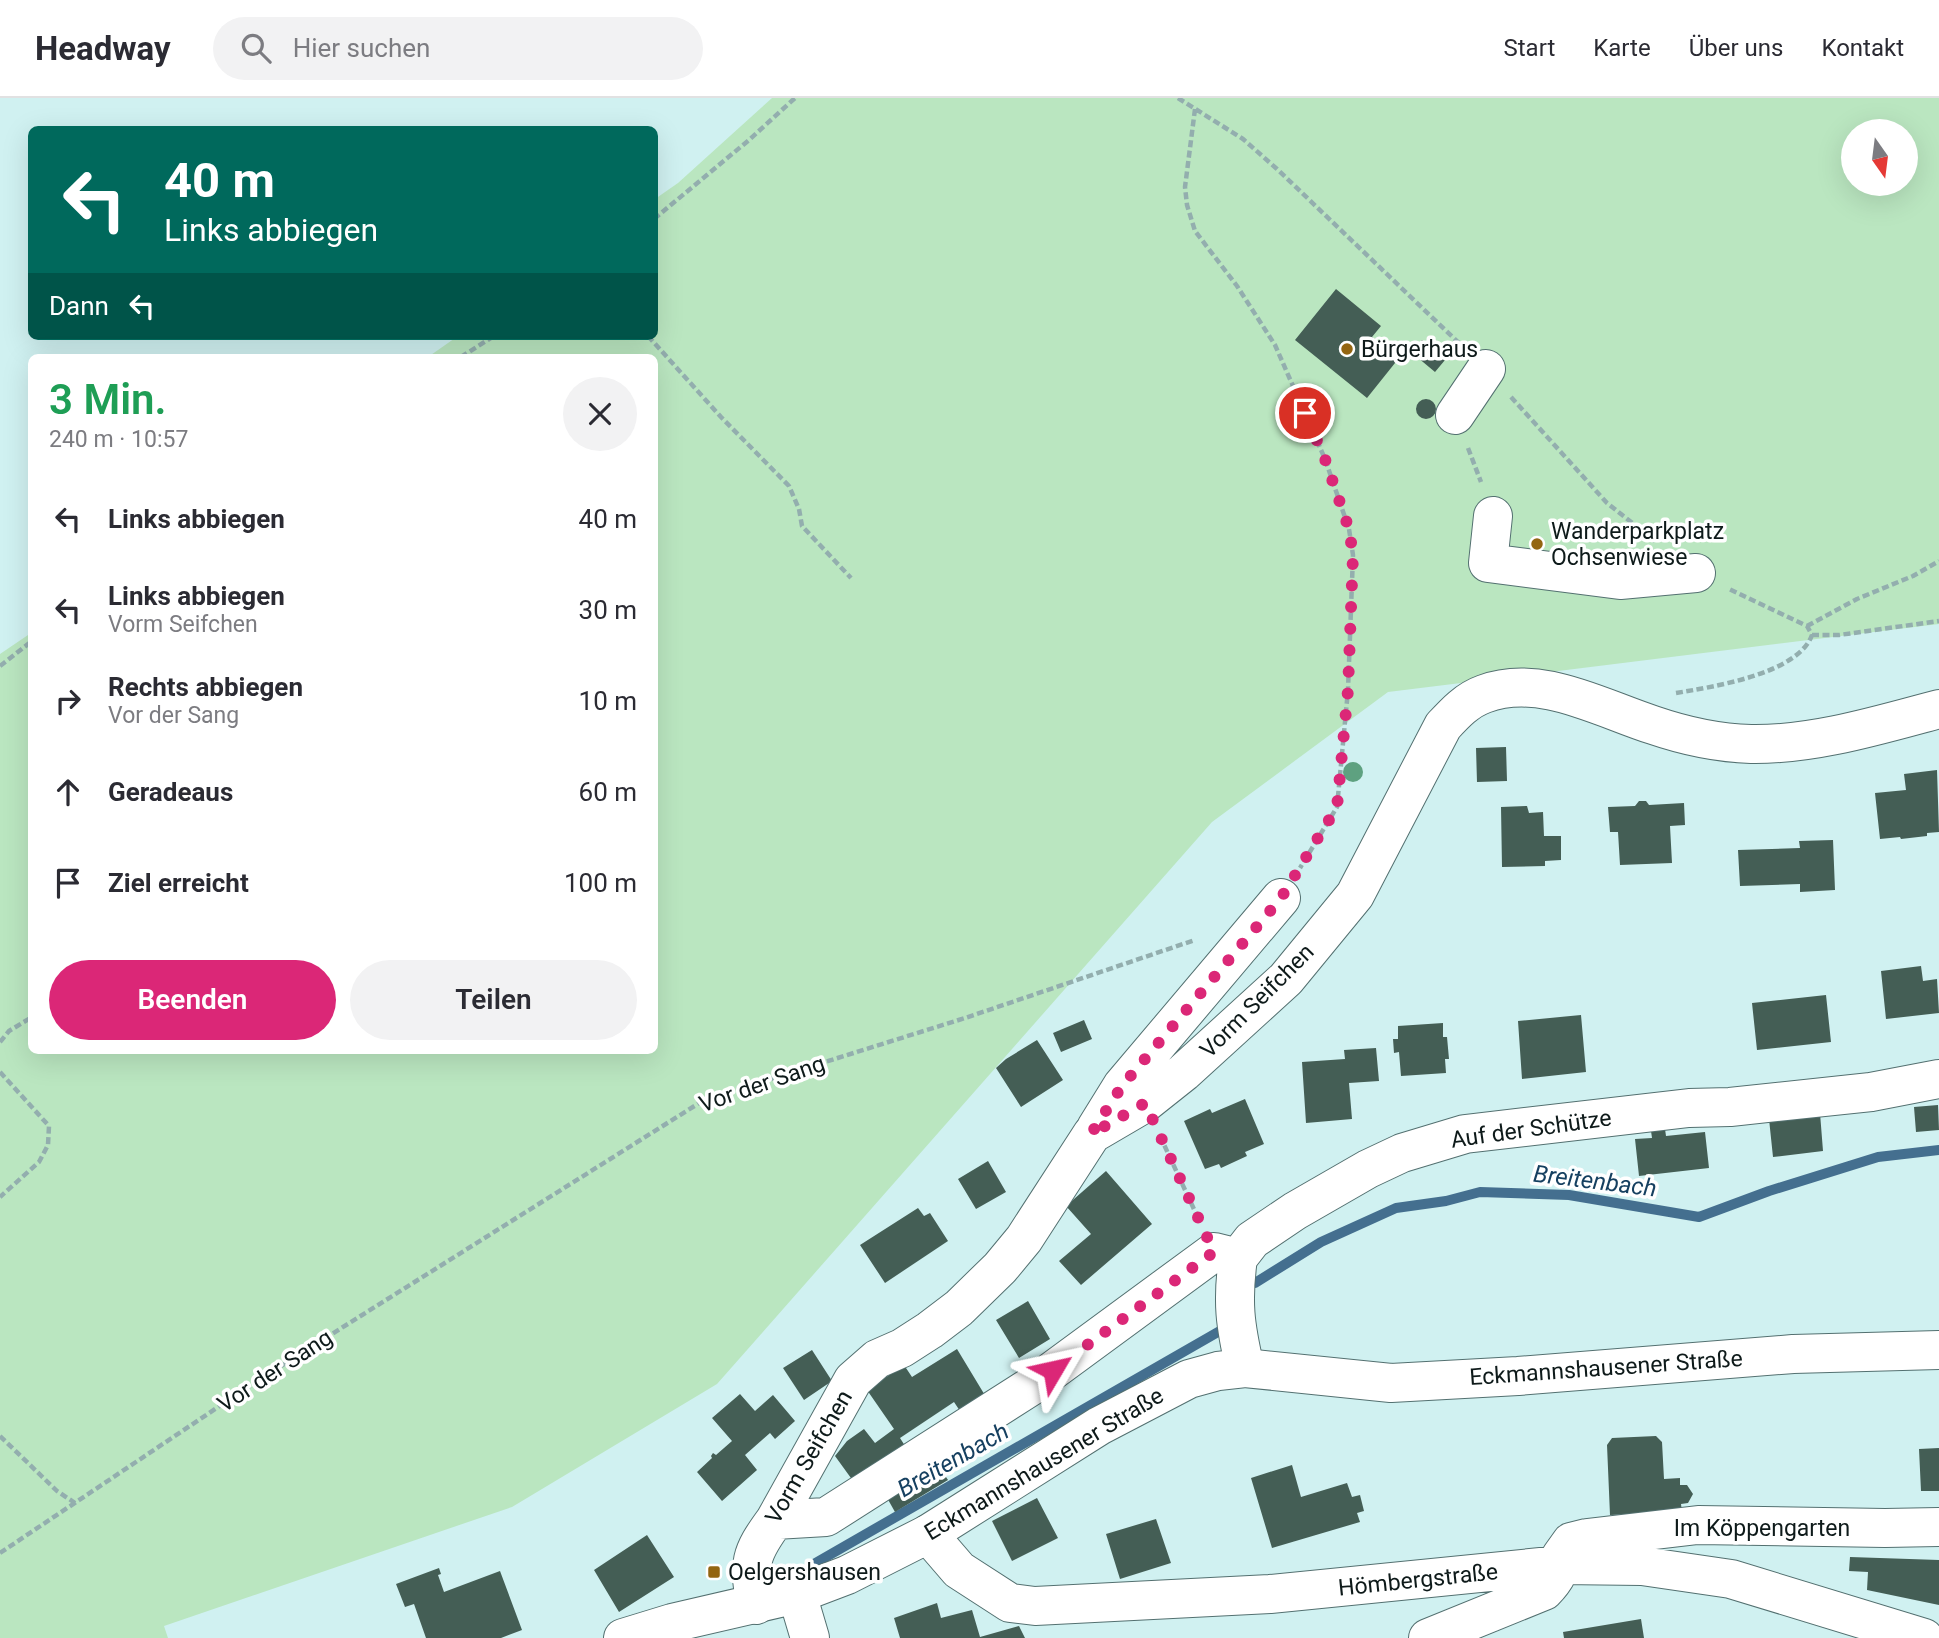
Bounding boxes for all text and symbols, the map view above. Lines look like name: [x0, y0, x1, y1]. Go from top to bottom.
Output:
search box: [213, 17, 703, 80]
text: Headway: [35, 29, 171, 68]
icon: search: [237, 29, 275, 67]
text: Hier suchen: [293, 33, 430, 63]
text: Start: [1504, 34, 1555, 62]
text: Karte: [1593, 34, 1651, 62]
text: Über uns: [1689, 34, 1783, 62]
text: Kontakt: [1821, 34, 1904, 62]
north arrow: [1841, 119, 1918, 196]
map controls: [1841, 119, 1918, 196]
text: 40 m: [164, 152, 275, 209]
icon: left: [49, 154, 140, 245]
text: Links abbiegen: [164, 211, 378, 249]
icon: left: [123, 287, 161, 325]
text: Dann: [49, 291, 109, 321]
place label: Bürgerhaus: [1361, 336, 1478, 363]
marker: Bürgerhaus: [1339, 341, 1355, 357]
text: 3 Min.: [49, 375, 167, 424]
button: close: [563, 377, 637, 451]
pin: [1275, 383, 1335, 443]
icon: arrive: [1286, 394, 1324, 432]
text: 240 m · 10:57: [49, 426, 188, 453]
icon: left: [49, 500, 87, 538]
text: Links abbiegen: [108, 504, 285, 534]
text: 40 m: [579, 504, 637, 534]
place label: Wanderparkplatz Ochsenwiese: [1551, 518, 1724, 571]
marker: Wanderparkplatz Ochsenwiese: [1529, 536, 1545, 552]
text: Links abbiegen: [108, 581, 285, 611]
icon: left: [49, 591, 87, 629]
text: 30 m: [579, 595, 637, 625]
text: Vorm Seifchen: [108, 611, 258, 638]
text: Rechts abbiegen: [108, 672, 303, 702]
icon: right: [49, 682, 87, 720]
text: 10 m: [579, 686, 637, 716]
text: Vor der Sang: [108, 702, 239, 729]
icon: ahead: [49, 773, 87, 811]
text: Geradeaus: [108, 777, 233, 807]
text: 60 m: [579, 777, 637, 807]
icon: arrive: [49, 864, 87, 902]
text: Ziel erreicht: [108, 868, 249, 898]
text: 100 m: [564, 868, 637, 898]
street label: Vorm Seifchen: [1195, 939, 1319, 1063]
button: Beenden: [49, 960, 336, 1040]
button: Teilen: [350, 960, 637, 1040]
street label: Vor der Sang: [696, 1050, 828, 1118]
street label: Auf der Schütze: [1449, 1104, 1613, 1154]
water label: Breitenbach: [1532, 1160, 1658, 1202]
street label: Vor der Sang: [213, 1324, 337, 1418]
position arrow: [1016, 1333, 1090, 1407]
street label: Eckmannshausener Straße: [1469, 1345, 1743, 1391]
street label: Eckmannshausener Straße: [920, 1382, 1168, 1546]
street label: Vorm Seifchen: [760, 1385, 858, 1529]
water label: Breitenbach: [892, 1417, 1014, 1503]
street label: Im Köppengarten: [1674, 1515, 1850, 1542]
street label: Hömbergstraße: [1337, 1558, 1499, 1602]
place label: Oelgershausen: [728, 1559, 881, 1586]
marker: Oelgershausen: [706, 1564, 722, 1580]

